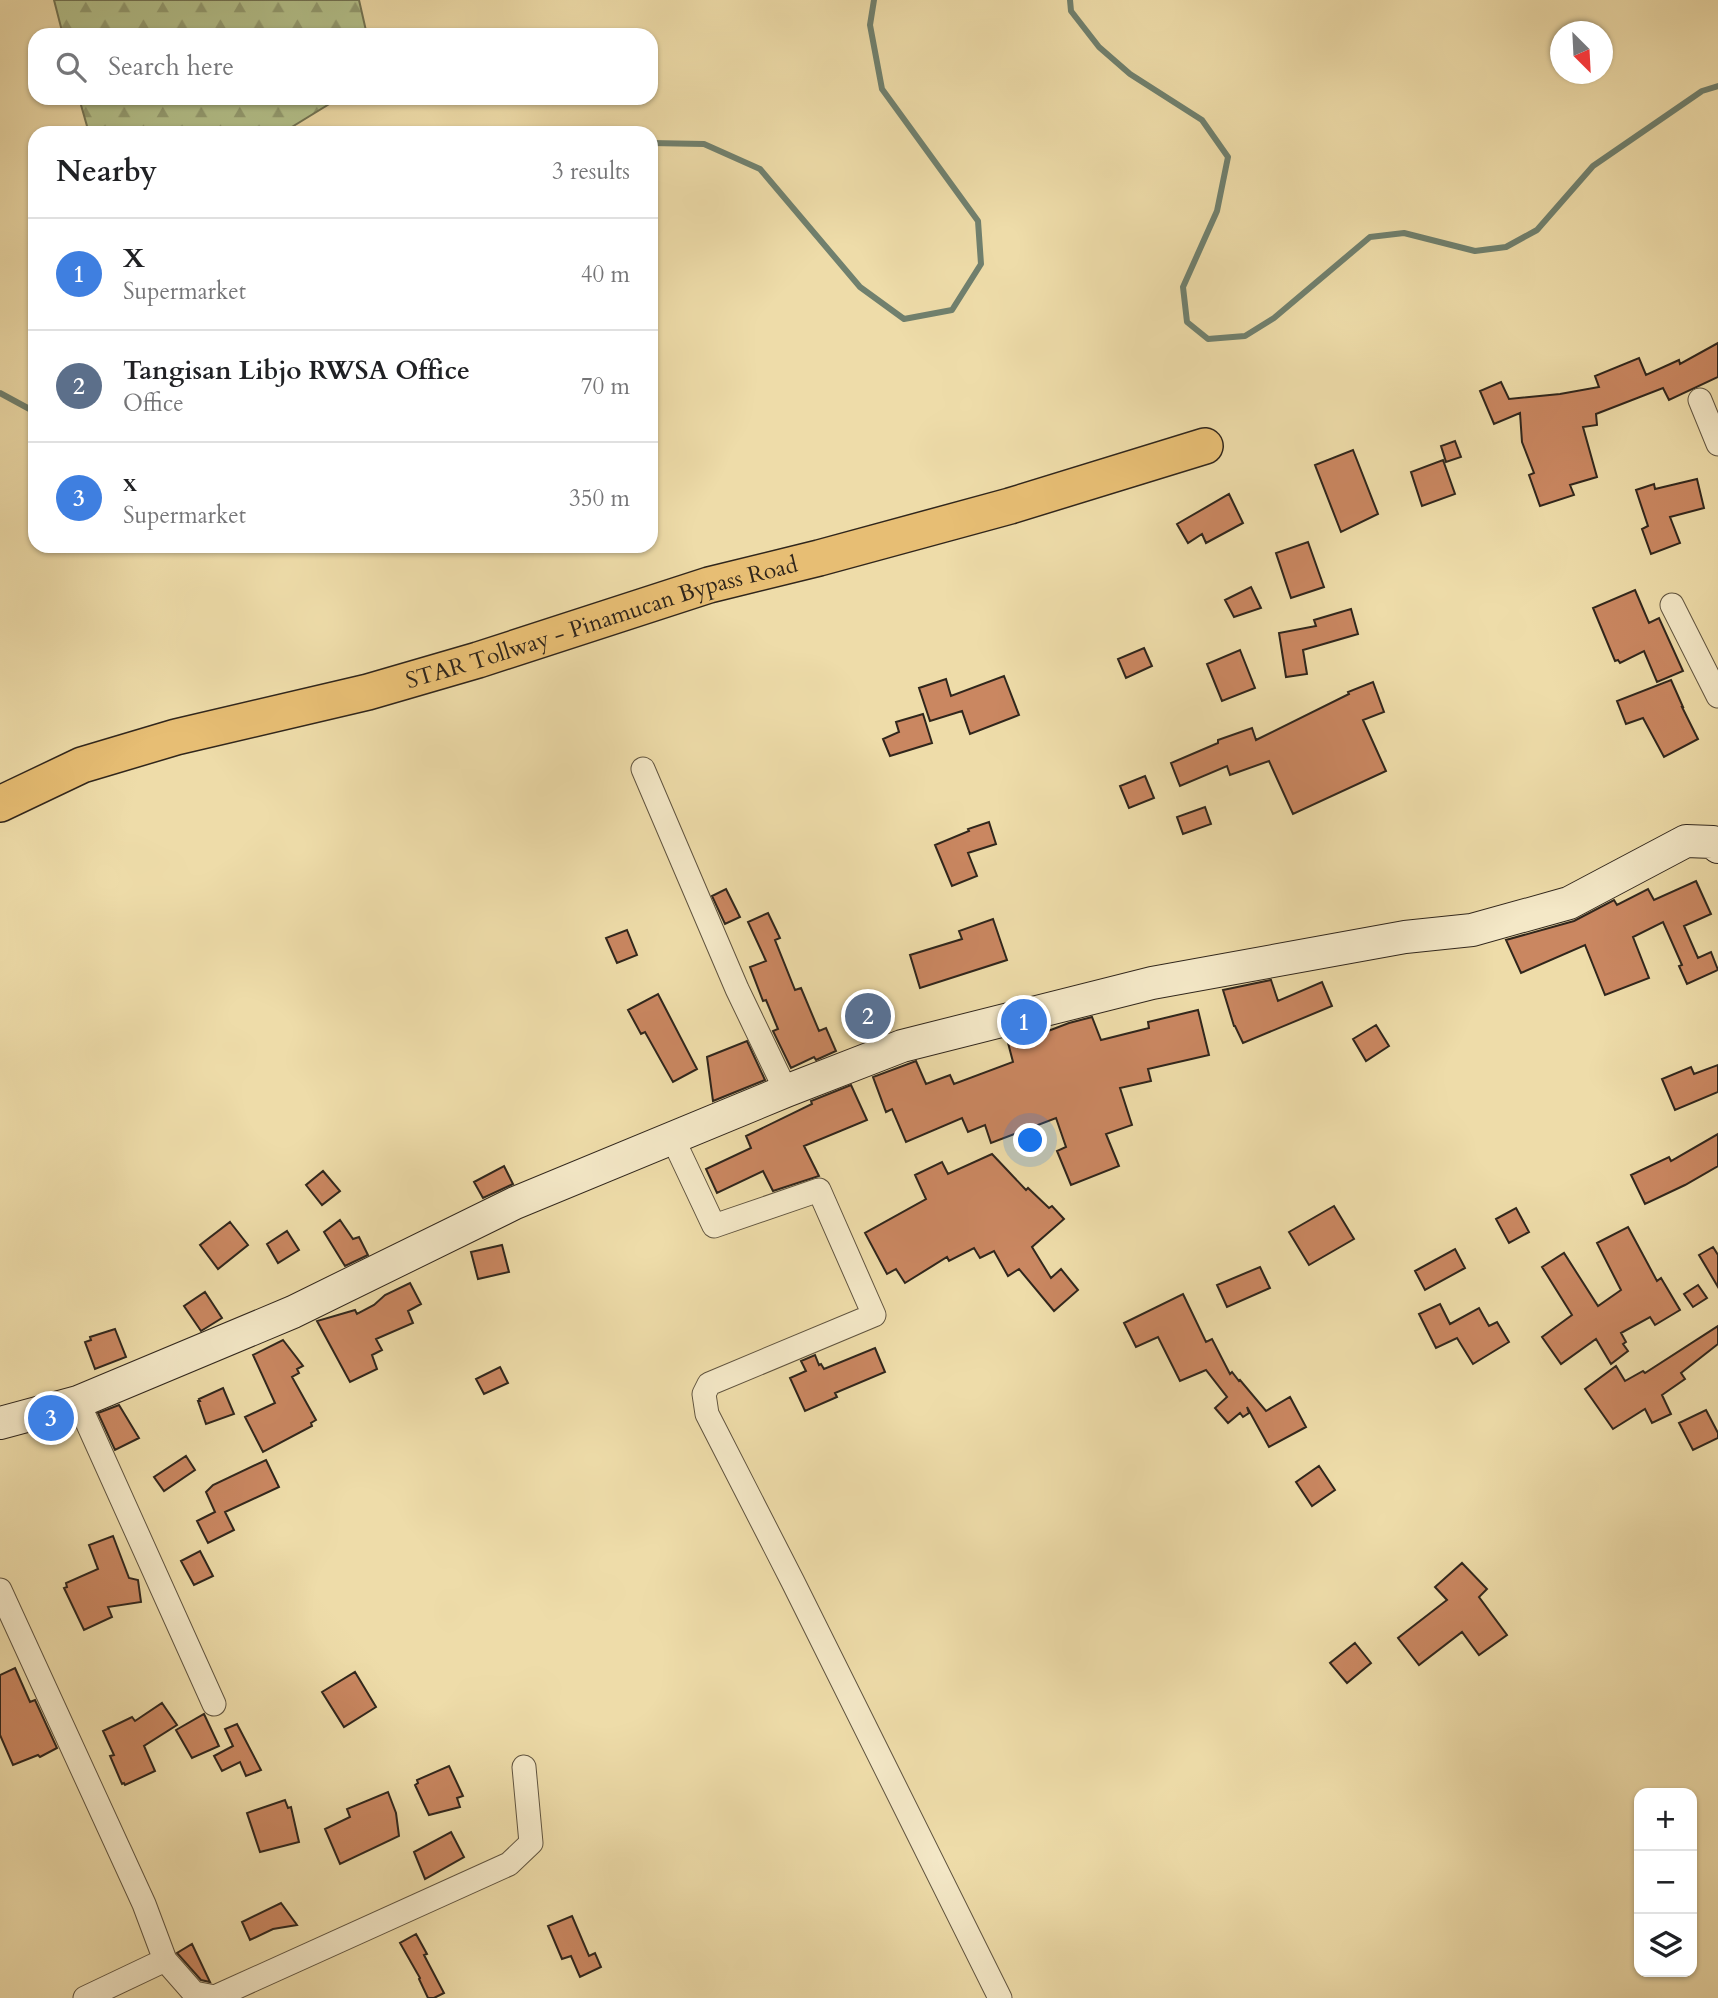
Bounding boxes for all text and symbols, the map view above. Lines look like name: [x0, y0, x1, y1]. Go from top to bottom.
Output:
north arrow: [1550, 21, 1613, 84]
search box: [28, 28, 658, 105]
icon: search: [52, 48, 90, 86]
text: Search here: [108, 49, 234, 84]
text: Nearby: [56, 151, 157, 192]
text: 3 results: [552, 156, 630, 187]
text: X: [123, 241, 145, 276]
text: 1: [73, 259, 85, 290]
text: 40 m: [581, 259, 630, 290]
text: Supermarket: [123, 276, 246, 307]
text: Tangisan Libjo RWSA Office: [123, 353, 470, 388]
text: 2: [73, 371, 85, 402]
text: 70 m: [581, 371, 630, 402]
text: Office: [123, 388, 184, 419]
text: x: [123, 465, 137, 500]
text: 3: [73, 483, 85, 514]
text: 350 m: [569, 483, 630, 514]
text: Supermarket: [123, 500, 246, 531]
street label: STAR Tollway - Pinamucan Bypass Road: [402, 549, 802, 696]
pin: 2: [845, 990, 891, 1042]
pin: 1: [1001, 996, 1047, 1048]
your location: [1013, 1123, 1047, 1157]
pin: 3: [28, 1392, 74, 1444]
map controls: [1634, 1788, 1697, 1977]
button: +: [1634, 1788, 1697, 1851]
button: −: [1634, 1851, 1697, 1914]
button: layers: [1634, 1914, 1697, 1977]

